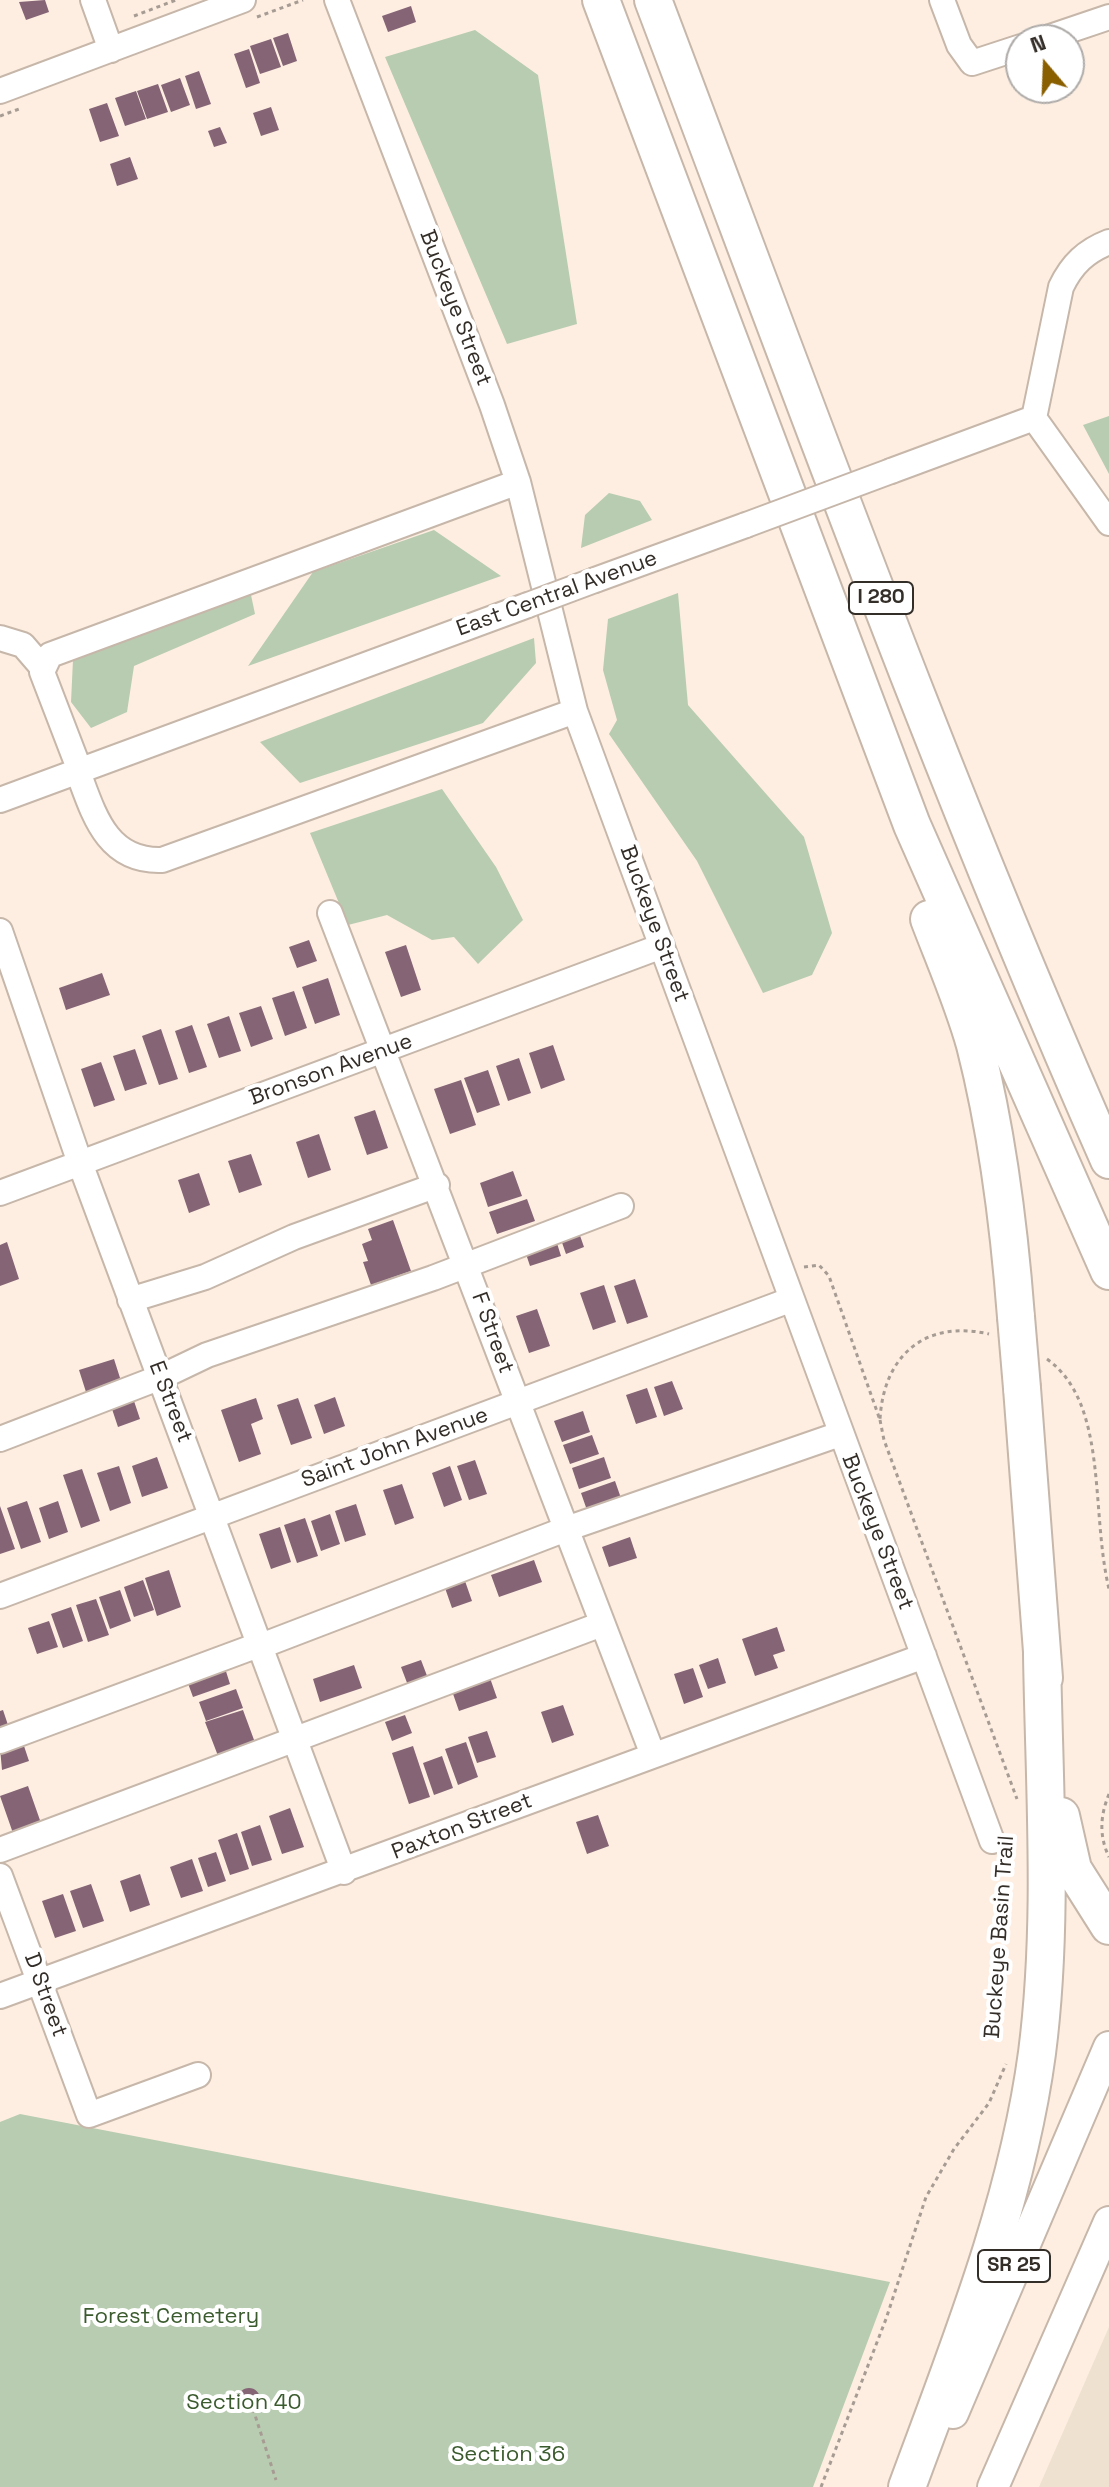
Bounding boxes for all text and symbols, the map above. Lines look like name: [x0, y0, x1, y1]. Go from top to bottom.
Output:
north arrow: [1005, 24, 1085, 104]
text: N: [1026, 28, 1049, 59]
street label: Buckeye Street: [413, 226, 497, 390]
street label: East Central Avenue: [453, 545, 661, 643]
road number: I 280: [849, 582, 913, 614]
street label: Buckeye Street: [613, 842, 695, 1006]
street label: Bronson Avenue: [246, 1028, 416, 1112]
street label: F Street: [465, 1289, 519, 1377]
street label: E Street: [142, 1357, 198, 1447]
street label: Saint John Avenue: [298, 1402, 492, 1494]
street label: Buckeye Street: [835, 1450, 919, 1614]
street label: Paxton Street: [388, 1788, 536, 1866]
street label: Buckeye Basin Trail: [980, 1835, 1020, 2039]
street label: D Street: [18, 1949, 72, 2041]
road number: SR 25: [978, 2250, 1050, 2282]
park label: Forest Cemetery: [83, 2304, 259, 2330]
park label: Section 40: [186, 2390, 302, 2416]
park label: Section 36: [451, 2442, 565, 2468]

